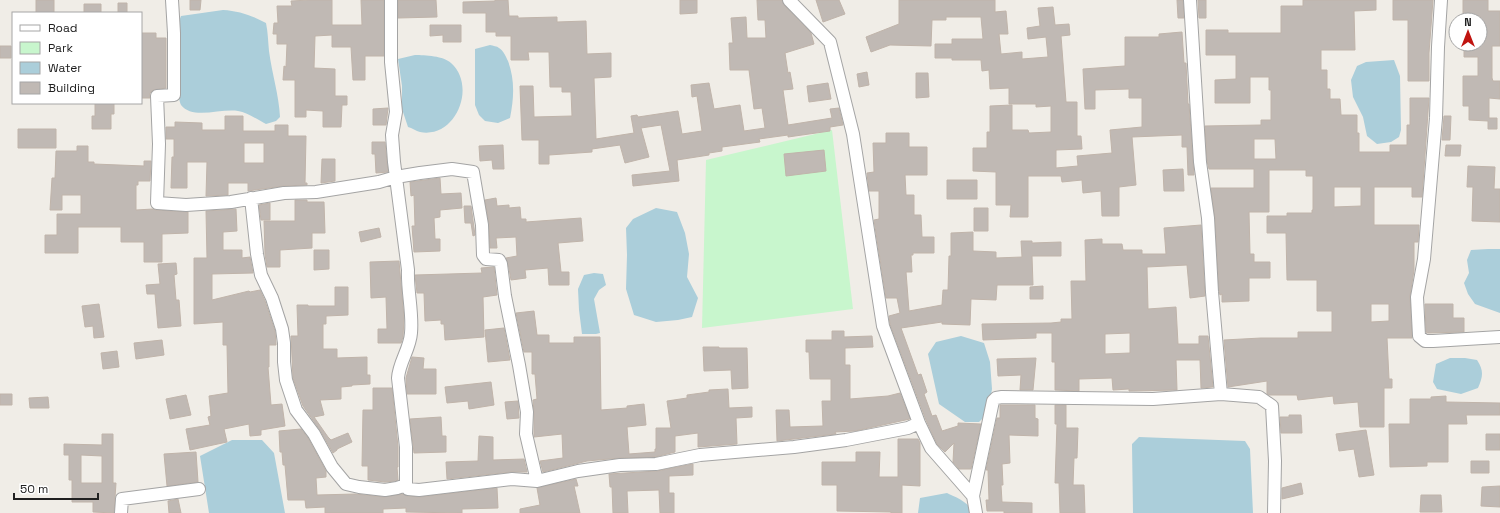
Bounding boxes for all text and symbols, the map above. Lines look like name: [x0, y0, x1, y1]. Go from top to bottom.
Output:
legend: [12, 12, 142, 104]
north arrow: [1448, 12, 1488, 52]
text: N: [1464, 15, 1472, 29]
text: Road: [48, 20, 77, 36]
text: Park: [48, 40, 73, 56]
text: Water: [48, 60, 82, 76]
text: Building: [48, 80, 95, 96]
scale bar: [14, 475, 98, 501]
text: 50 m: [20, 481, 48, 497]

